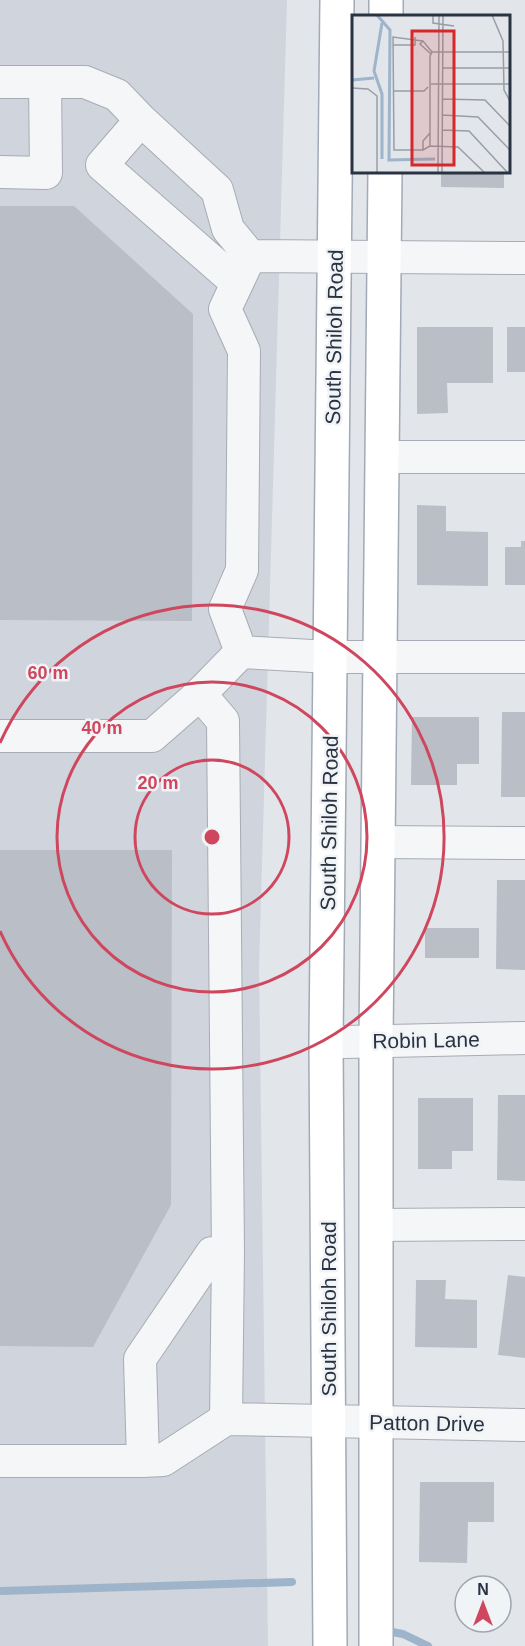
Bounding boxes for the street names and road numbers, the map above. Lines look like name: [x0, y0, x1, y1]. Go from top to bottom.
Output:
street label: South Shiloh Road: [321, 249, 347, 425]
street label: South Shiloh Road: [316, 735, 342, 911]
street label: Robin Lane: [372, 1028, 480, 1052]
street label: South Shiloh Road: [317, 1221, 340, 1397]
street label: Patton Drive: [369, 1410, 485, 1436]

